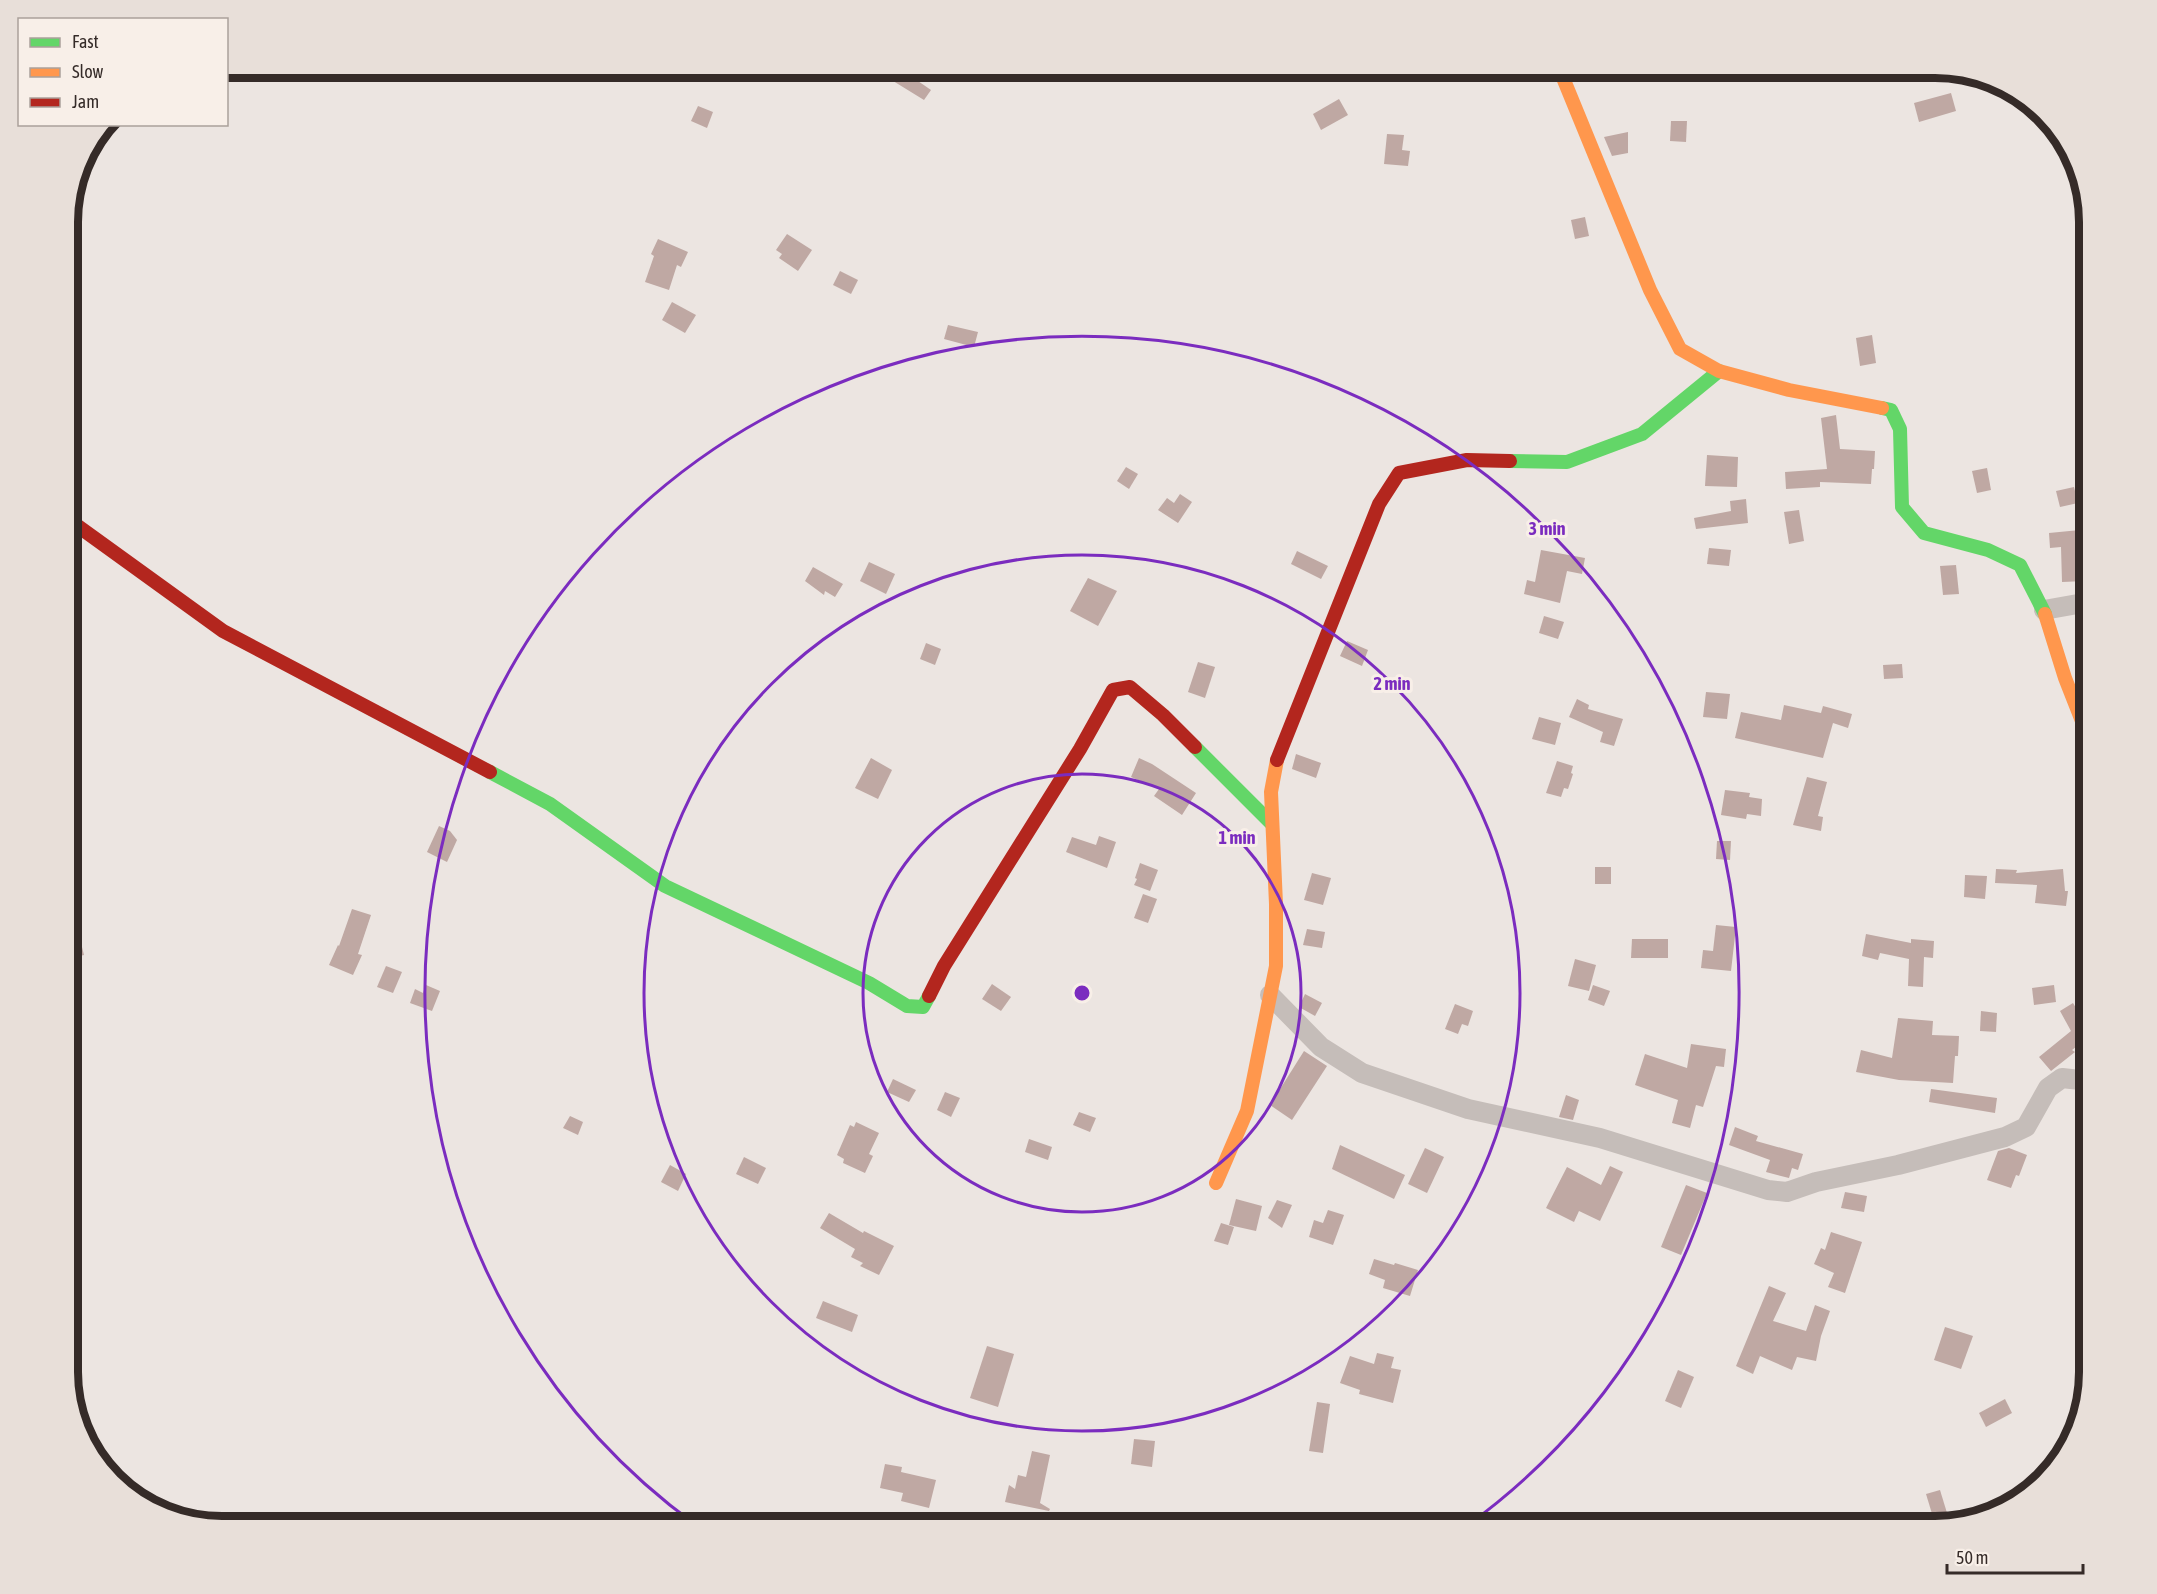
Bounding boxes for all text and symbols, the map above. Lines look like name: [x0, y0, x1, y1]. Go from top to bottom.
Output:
legend: [18, 18, 228, 126]
text: Fast: [72, 31, 99, 52]
text: Slow: [72, 61, 103, 82]
text: Jam: [72, 91, 99, 112]
text: 3 min: [1529, 518, 1566, 539]
text: 2 min: [1374, 673, 1411, 694]
text: 1 min: [1219, 827, 1256, 848]
centre of rings: [1072, 983, 1092, 1003]
scale bar: [1947, 1537, 2084, 1575]
text: 50 m: [1956, 1547, 1988, 1568]

